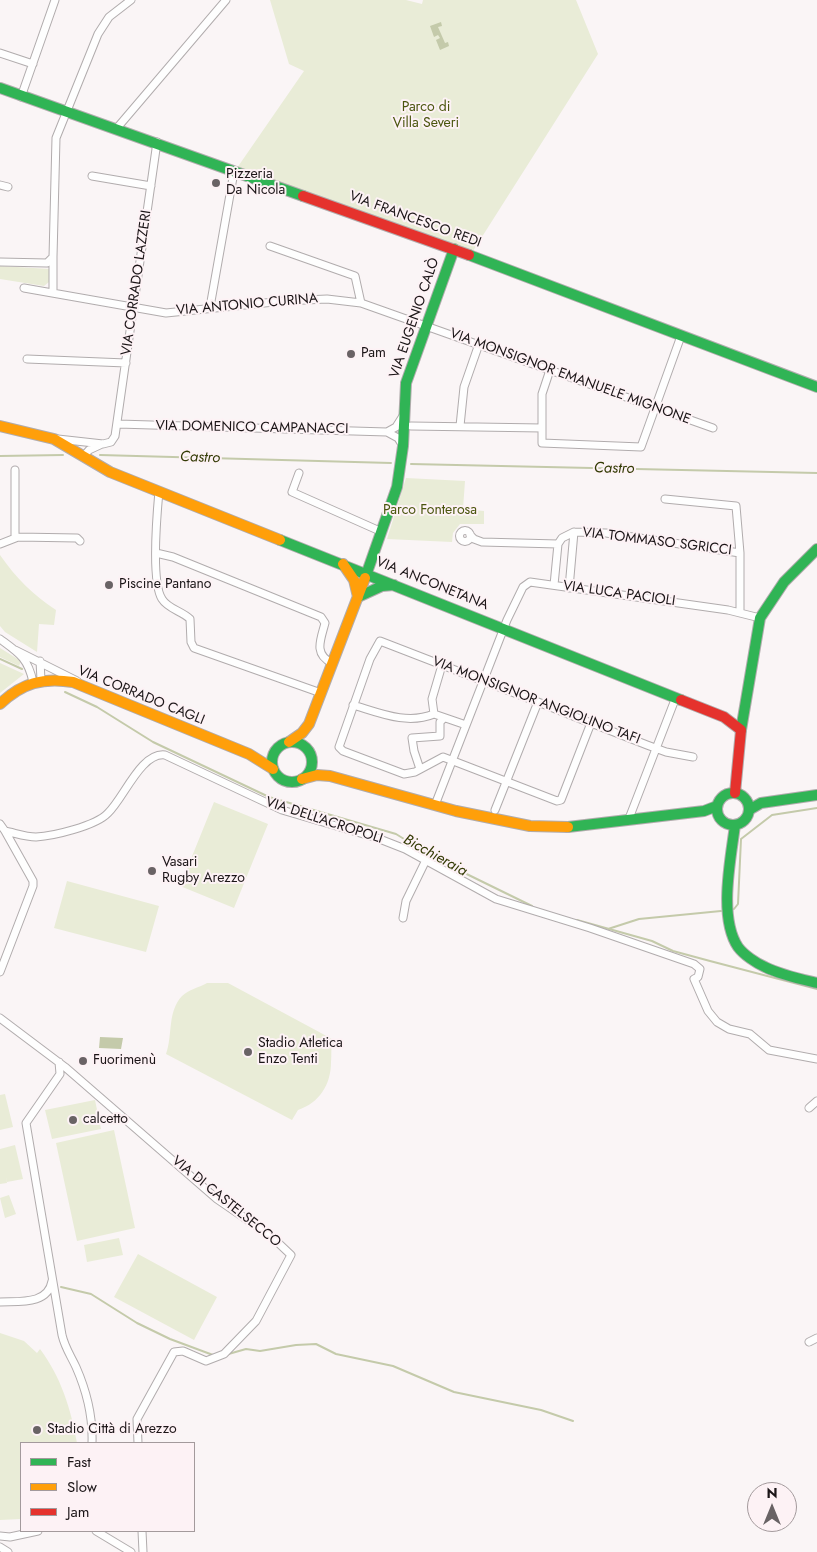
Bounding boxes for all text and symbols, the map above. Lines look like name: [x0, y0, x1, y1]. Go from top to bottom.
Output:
park label: Parco di Villa Severi: [393, 100, 459, 132]
place label: Pizzeria Da Nicola: [226, 167, 285, 200]
marker: Pizzeria Da Nicola: [210, 177, 222, 189]
street label: VIA FRANCESCO REDI: [347, 188, 483, 252]
street label: VIA CORRADO LAZZERI: [118, 209, 156, 357]
street label: VIA EUGENIO CALÒ: [387, 256, 443, 380]
street label: VIA ANTONIO CURINA: [175, 290, 319, 320]
street label: VIA MONSIGNOR EMANUELE MIGNONE: [447, 325, 693, 429]
place label: Pam: [361, 346, 386, 362]
marker: Pam: [345, 348, 357, 360]
street label: VIA DOMENICO CAMPANACCI: [155, 418, 349, 438]
water label: Castro: [180, 448, 220, 468]
water label: Castro: [594, 460, 634, 478]
park label: Parco Fonterosa: [383, 503, 477, 519]
street label: VIA TOMMASO SGRICCI: [581, 525, 733, 559]
street label: VIA ANCONETANA: [373, 554, 491, 614]
place label: Piscine Pantano: [119, 577, 211, 593]
street label: VIA LUCA PACIOLI: [562, 578, 676, 610]
marker: Piscine Pantano: [103, 579, 115, 591]
street label: VIA MONSIGNOR ANGIOLINO TAFI: [430, 654, 642, 748]
street label: VIA CORRADO CAGLI: [75, 663, 207, 729]
street label: VIA DELL'ACROPOLI: [263, 794, 385, 848]
water label: Bicchieraia: [400, 831, 470, 881]
place label: Vasari Rugby Arezzo: [162, 855, 245, 888]
marker: Vasari Rugby Arezzo: [146, 865, 158, 877]
place label: Stadio Atletica Enzo Tenti: [258, 1036, 343, 1068]
marker: Stadio Atletica Enzo Tenti: [242, 1046, 254, 1058]
place label: Fuorimenù: [93, 1053, 156, 1069]
marker: Fuorimenù: [77, 1055, 89, 1067]
place label: calcetto: [83, 1112, 128, 1128]
marker: calcetto: [67, 1114, 79, 1126]
street label: VIA DI CASTELSECCO: [168, 1153, 284, 1251]
place label: Stadio Città di Arezzo: [47, 1422, 177, 1438]
marker: Stadio Città di Arezzo: [31, 1424, 43, 1436]
legend: [20, 1442, 195, 1532]
text: Fast: [67, 1451, 91, 1473]
text: Slow: [67, 1476, 97, 1498]
north arrow: [747, 1482, 797, 1532]
text: N: [766, 1483, 778, 1503]
text: Jam: [67, 1501, 90, 1523]

